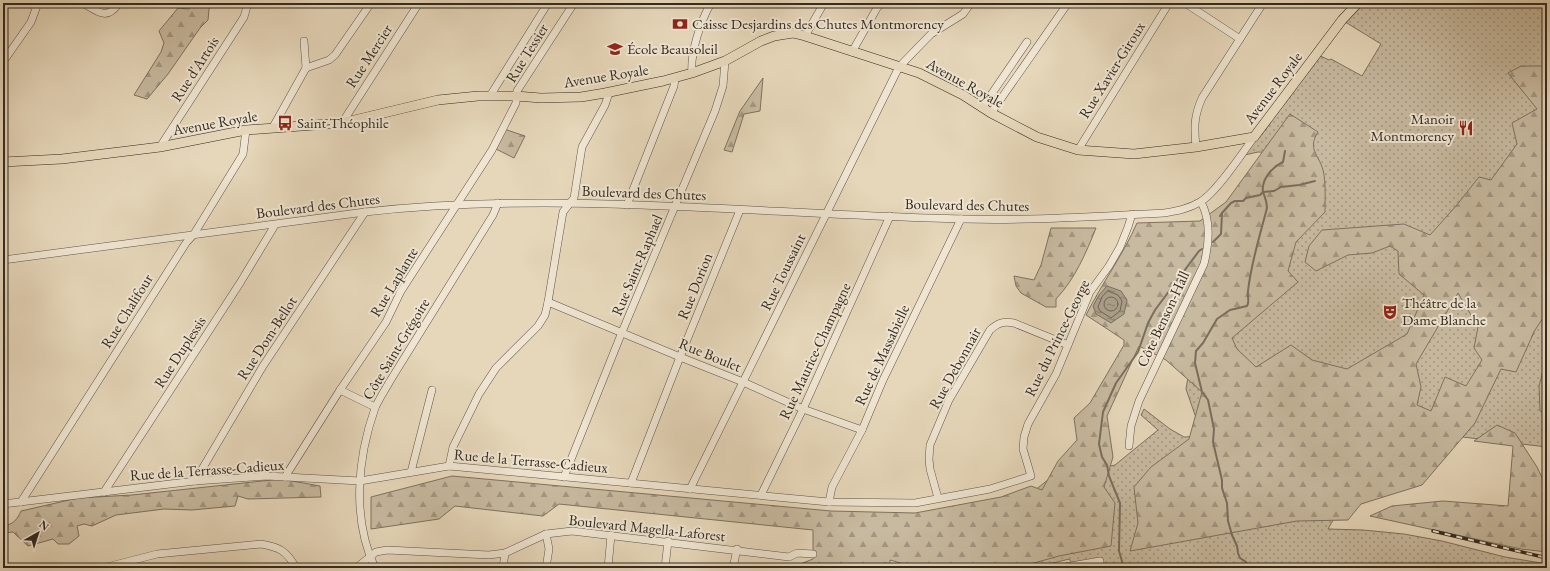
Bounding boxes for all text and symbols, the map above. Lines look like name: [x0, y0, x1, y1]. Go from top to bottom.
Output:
place label: Caisse Desjardins des Chutes Montmorency: [692, 14, 944, 33]
bank icon: Caisse Desjardins des Chutes Montmorency: [671, 15, 689, 33]
street label: Rue Xavier-Giroux: [1074, 17, 1149, 122]
street label: Rue Mercier: [341, 20, 396, 91]
street label: Rue Tessier: [501, 20, 552, 86]
street label: Rue d'Artois: [166, 32, 223, 105]
place label: École Beausoleil: [627, 39, 718, 58]
school or university icon: École Beausoleil: [606, 40, 624, 58]
street label: Avenue Royale: [1239, 48, 1306, 128]
street label: Avenue Royale: [922, 53, 1007, 112]
street label: Avenue Royale: [561, 59, 650, 92]
street label: Avenue Royale: [170, 106, 259, 139]
place label: Manoir Montmorency: [1370, 109, 1454, 145]
place label: Saint-Théophile: [297, 113, 389, 132]
bus stop icon: Saint-Théophile: [276, 114, 294, 132]
restaurant icon: Manoir Montmorency: [1457, 119, 1475, 137]
street label: Boulevard des Chutes: [581, 181, 707, 204]
street label: Boulevard des Chutes: [255, 188, 381, 223]
street label: Boulevard des Chutes: [905, 194, 1030, 215]
street label: Rue Saint-Raphael: [607, 211, 667, 318]
street label: Rue Toussaint: [756, 230, 809, 313]
street label: Rue Laplante: [365, 243, 422, 320]
street label: Rue Dorion: [673, 250, 717, 322]
street label: Côte Benson-Hall: [1132, 267, 1193, 370]
street label: Rue Chalifour: [96, 270, 157, 351]
street label: Rue du Prince-George: [1020, 276, 1093, 399]
street label: Rue Maurice-Champagne: [774, 279, 855, 422]
street label: Rue Dom-Bellot: [232, 292, 301, 383]
place label: Théâtre de la Dame Blanche: [1402, 293, 1486, 329]
street label: Côte Saint-Grégoire: [358, 294, 433, 403]
street label: Rue de Massabielle: [850, 301, 913, 408]
theatre icon: Théâtre de la Dame Blanche: [1381, 303, 1399, 321]
street label: Rue Duplessis: [149, 312, 210, 391]
street label: Rue Debonnair: [924, 324, 985, 412]
street label: Rue Boulet: [676, 333, 744, 376]
street label: Rue de la Terrasse-Cadieux: [453, 444, 609, 477]
street label: Rue de la Terrasse-Cadieux: [129, 455, 285, 484]
street label: Boulevard Magella-Laforest: [568, 510, 727, 545]
north arrow: [18, 513, 58, 553]
text: N: [36, 517, 52, 534]

